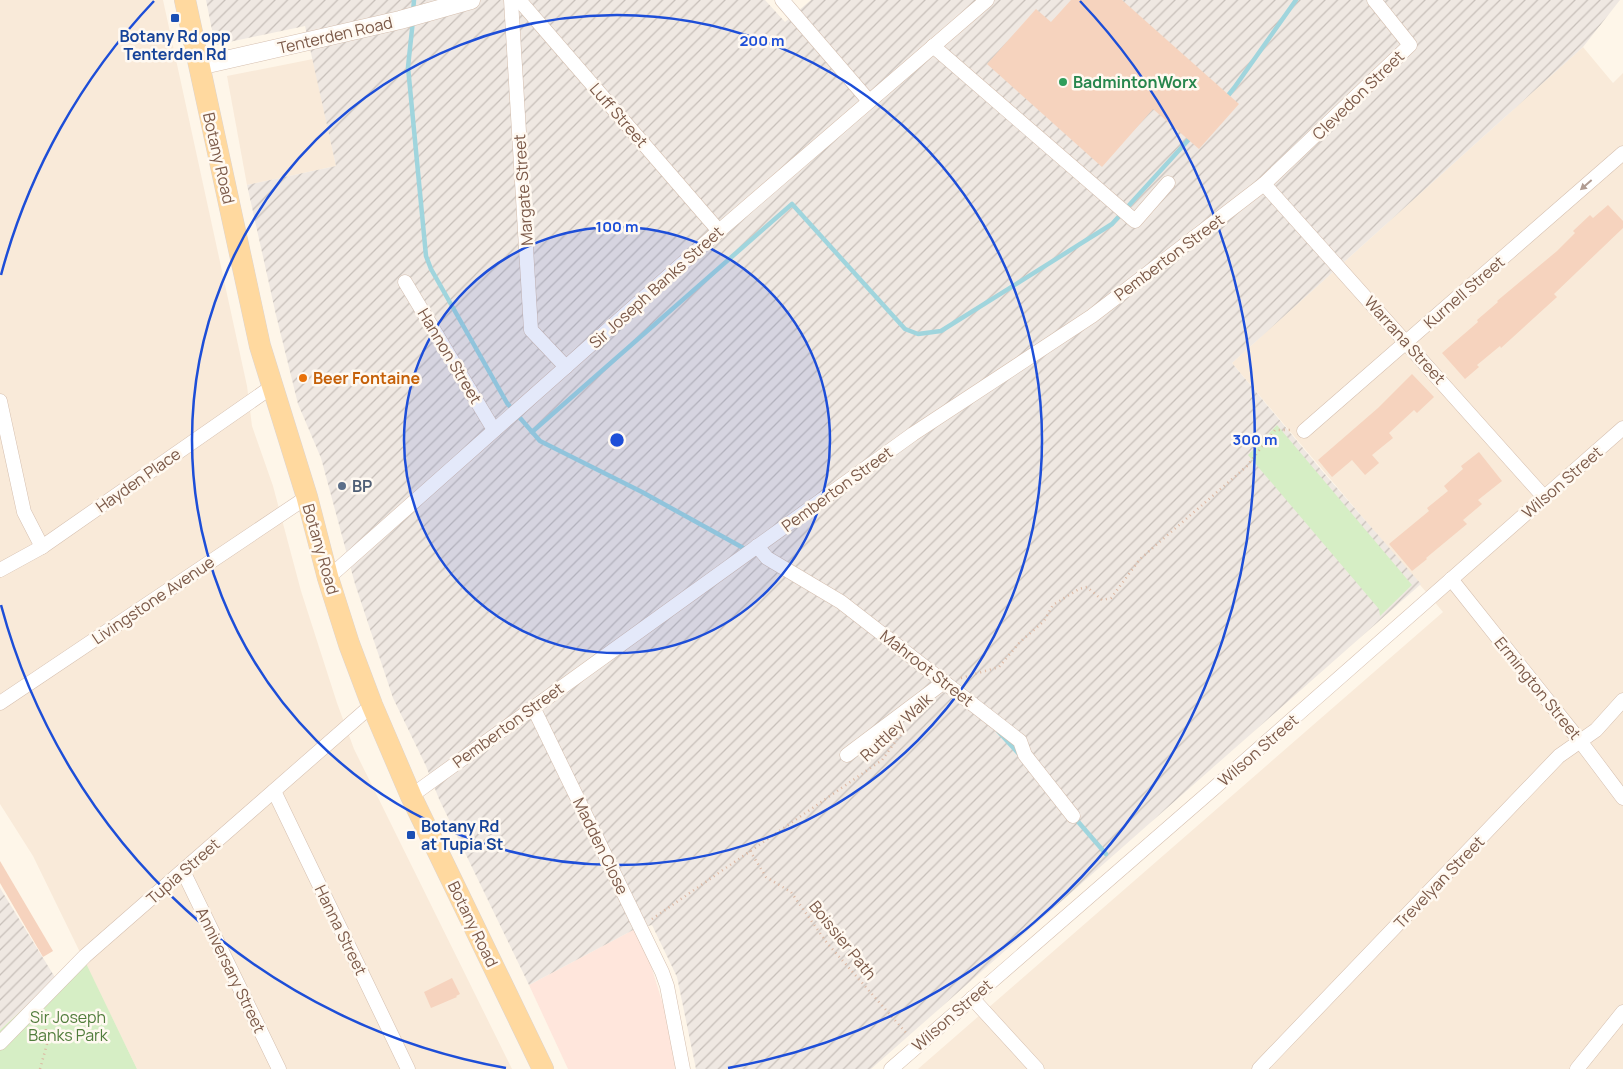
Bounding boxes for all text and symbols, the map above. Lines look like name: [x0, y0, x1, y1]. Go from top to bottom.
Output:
street label: Tenterden Road: [275, 11, 395, 59]
marker: Botany Rd opp Tenterden Rd: [169, 12, 181, 24]
place label: Botany Rd opp Tenterden Rd: [119, 25, 231, 65]
text: 200 m: [739, 30, 785, 51]
street label: Clevedon Street: [1307, 45, 1409, 145]
place label: BadmintonWorx: [1073, 71, 1197, 93]
marker: BadmintonWorx: [1057, 76, 1069, 88]
street label: Luff Street: [585, 78, 653, 152]
street label: Botany Road: [198, 110, 240, 206]
street label: Margate Street: [508, 133, 538, 247]
one-way arrow: [1580, 180, 1593, 191]
street label: Pemberton Street: [1110, 208, 1228, 306]
text: 100 m: [596, 216, 638, 237]
street label: Sir Joseph Banks Street: [584, 221, 728, 353]
street label: Kurnell Street: [1419, 251, 1509, 333]
street label: Warrana Street: [1359, 291, 1451, 389]
street label: Hannon Street: [413, 304, 487, 408]
place label: Beer Fontaine: [313, 367, 420, 389]
marker: Beer Fontaine: [297, 372, 309, 384]
text: 300 m: [1233, 429, 1277, 450]
centre of rings: [608, 431, 626, 449]
street label: Pemberton Street: [777, 441, 897, 537]
street label: Wilson Street: [1517, 441, 1607, 523]
street label: Hayden Place: [91, 443, 185, 517]
place label: BP: [352, 475, 372, 497]
marker: BP: [336, 480, 348, 492]
street label: Botany Road: [298, 501, 344, 597]
street label: Livingstone Avenue: [87, 551, 219, 649]
street label: Mahroot Street: [876, 625, 978, 711]
street label: Ermington Street: [1490, 632, 1586, 744]
street label: Pemberton Street: [448, 677, 568, 773]
street label: Ruttley Walk: [855, 687, 937, 766]
street label: Wilson Street: [1213, 709, 1303, 791]
street label: Madden Close: [568, 794, 634, 898]
place label: Botany Rd at Tupia St: [421, 815, 504, 855]
marker: Botany Rd at Tupia St: [405, 829, 417, 841]
street label: Trevelyan Street: [1389, 831, 1489, 933]
street label: Tupia Street: [142, 833, 224, 909]
street label: Botany Road: [443, 877, 503, 971]
street label: Hanna Street: [310, 881, 372, 979]
street label: Boissier Path: [804, 896, 882, 984]
street label: Anniversary Street: [191, 904, 271, 1036]
street label: Wilson Street: [907, 974, 997, 1056]
park label: Sir Joseph Banks Park: [28, 1006, 109, 1046]

